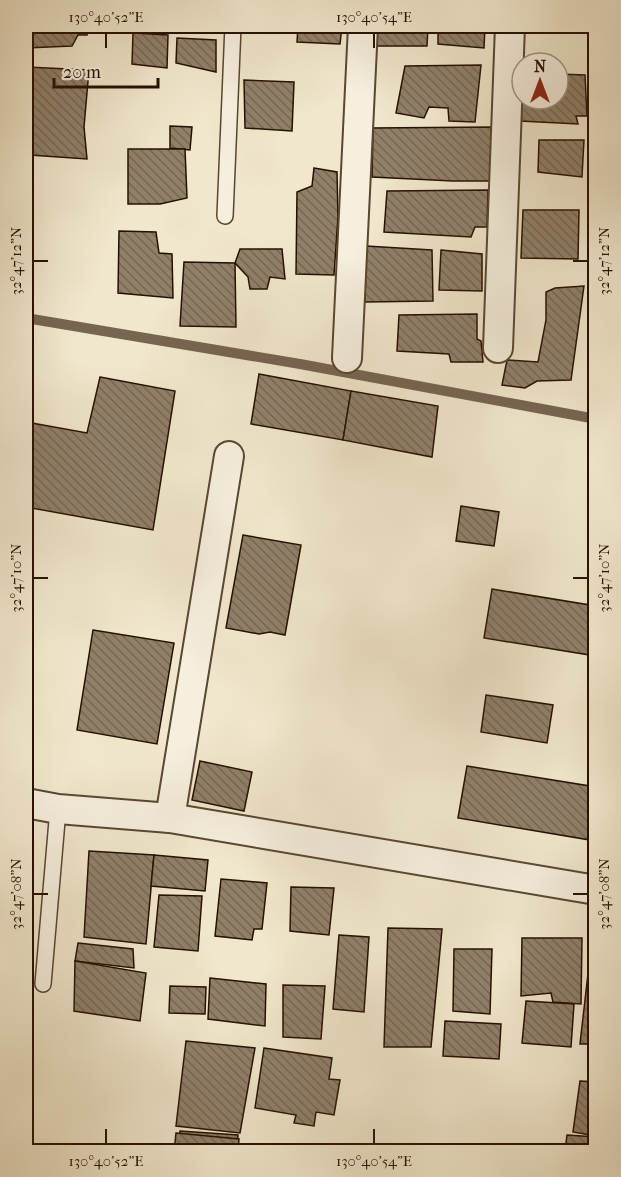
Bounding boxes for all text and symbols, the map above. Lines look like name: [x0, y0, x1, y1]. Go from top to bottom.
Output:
text: 130°40'52"E: [69, 8, 143, 26]
text: 130°40'54"E: [336, 8, 412, 26]
scale bar: [54, 51, 158, 89]
north arrow: [510, 51, 570, 111]
text: N: [534, 57, 547, 76]
text: 20 m: [63, 62, 101, 83]
text: 32°47'12"N: [7, 226, 25, 295]
text: 32°47'12"N: [595, 226, 613, 295]
text: 32°47'10"N: [7, 543, 25, 612]
text: 32°47'10"N: [595, 543, 613, 612]
text: 32°47'08"N: [7, 858, 25, 930]
text: 32°47'08"N: [595, 858, 613, 930]
text: 130°40'52"E: [69, 1152, 143, 1170]
text: 130°40'54"E: [336, 1152, 412, 1170]

